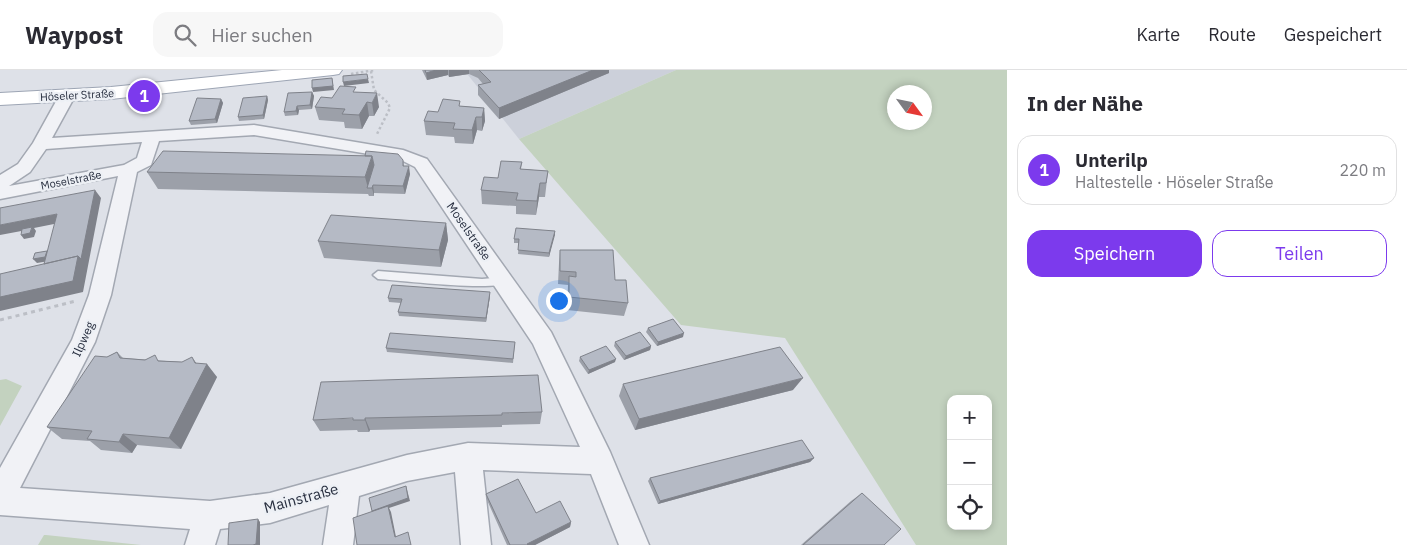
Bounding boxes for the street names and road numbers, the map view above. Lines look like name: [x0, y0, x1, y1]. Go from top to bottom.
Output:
street label: Höseler Straße: [40, 86, 114, 104]
street label: Moselstraße: [39, 167, 103, 193]
street label: Moselstraße: [444, 199, 495, 263]
street label: Ilpweg: [69, 318, 98, 359]
street label: Mainstraße: [262, 479, 340, 517]

